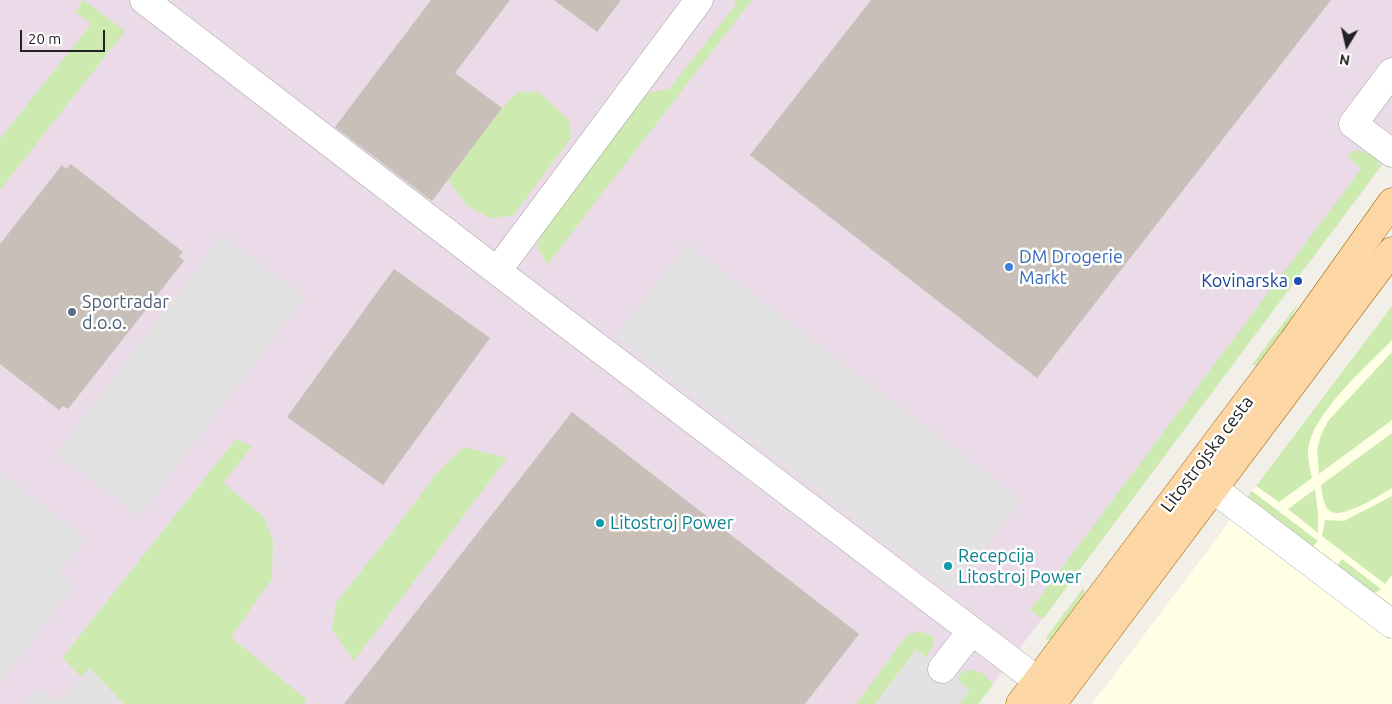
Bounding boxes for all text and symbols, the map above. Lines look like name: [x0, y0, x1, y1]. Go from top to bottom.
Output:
scale bar: [22, 20, 108, 52]
north arrow: [1322, 20, 1372, 70]
text: 20 m: [28, 30, 61, 47]
text: N: [1338, 51, 1351, 69]
place label: DM Drogerie Markt: [1019, 246, 1123, 288]
marker: DM Drogerie Markt: [1003, 261, 1015, 273]
place label: Kovinarska: [1201, 270, 1288, 292]
marker: Kovinarska: [1292, 275, 1304, 287]
place label: Sportradar d.o.o.: [82, 291, 169, 334]
marker: Sportradar d.o.o.: [66, 306, 78, 318]
street label: Litostrojska cesta: [1156, 391, 1258, 517]
place label: Litostroj Power: [610, 512, 734, 534]
marker: Litostroj Power: [594, 517, 606, 529]
place label: Recepcija Litostroj Power: [958, 545, 1082, 588]
marker: Recepcija Litostroj Power: [942, 560, 954, 572]

